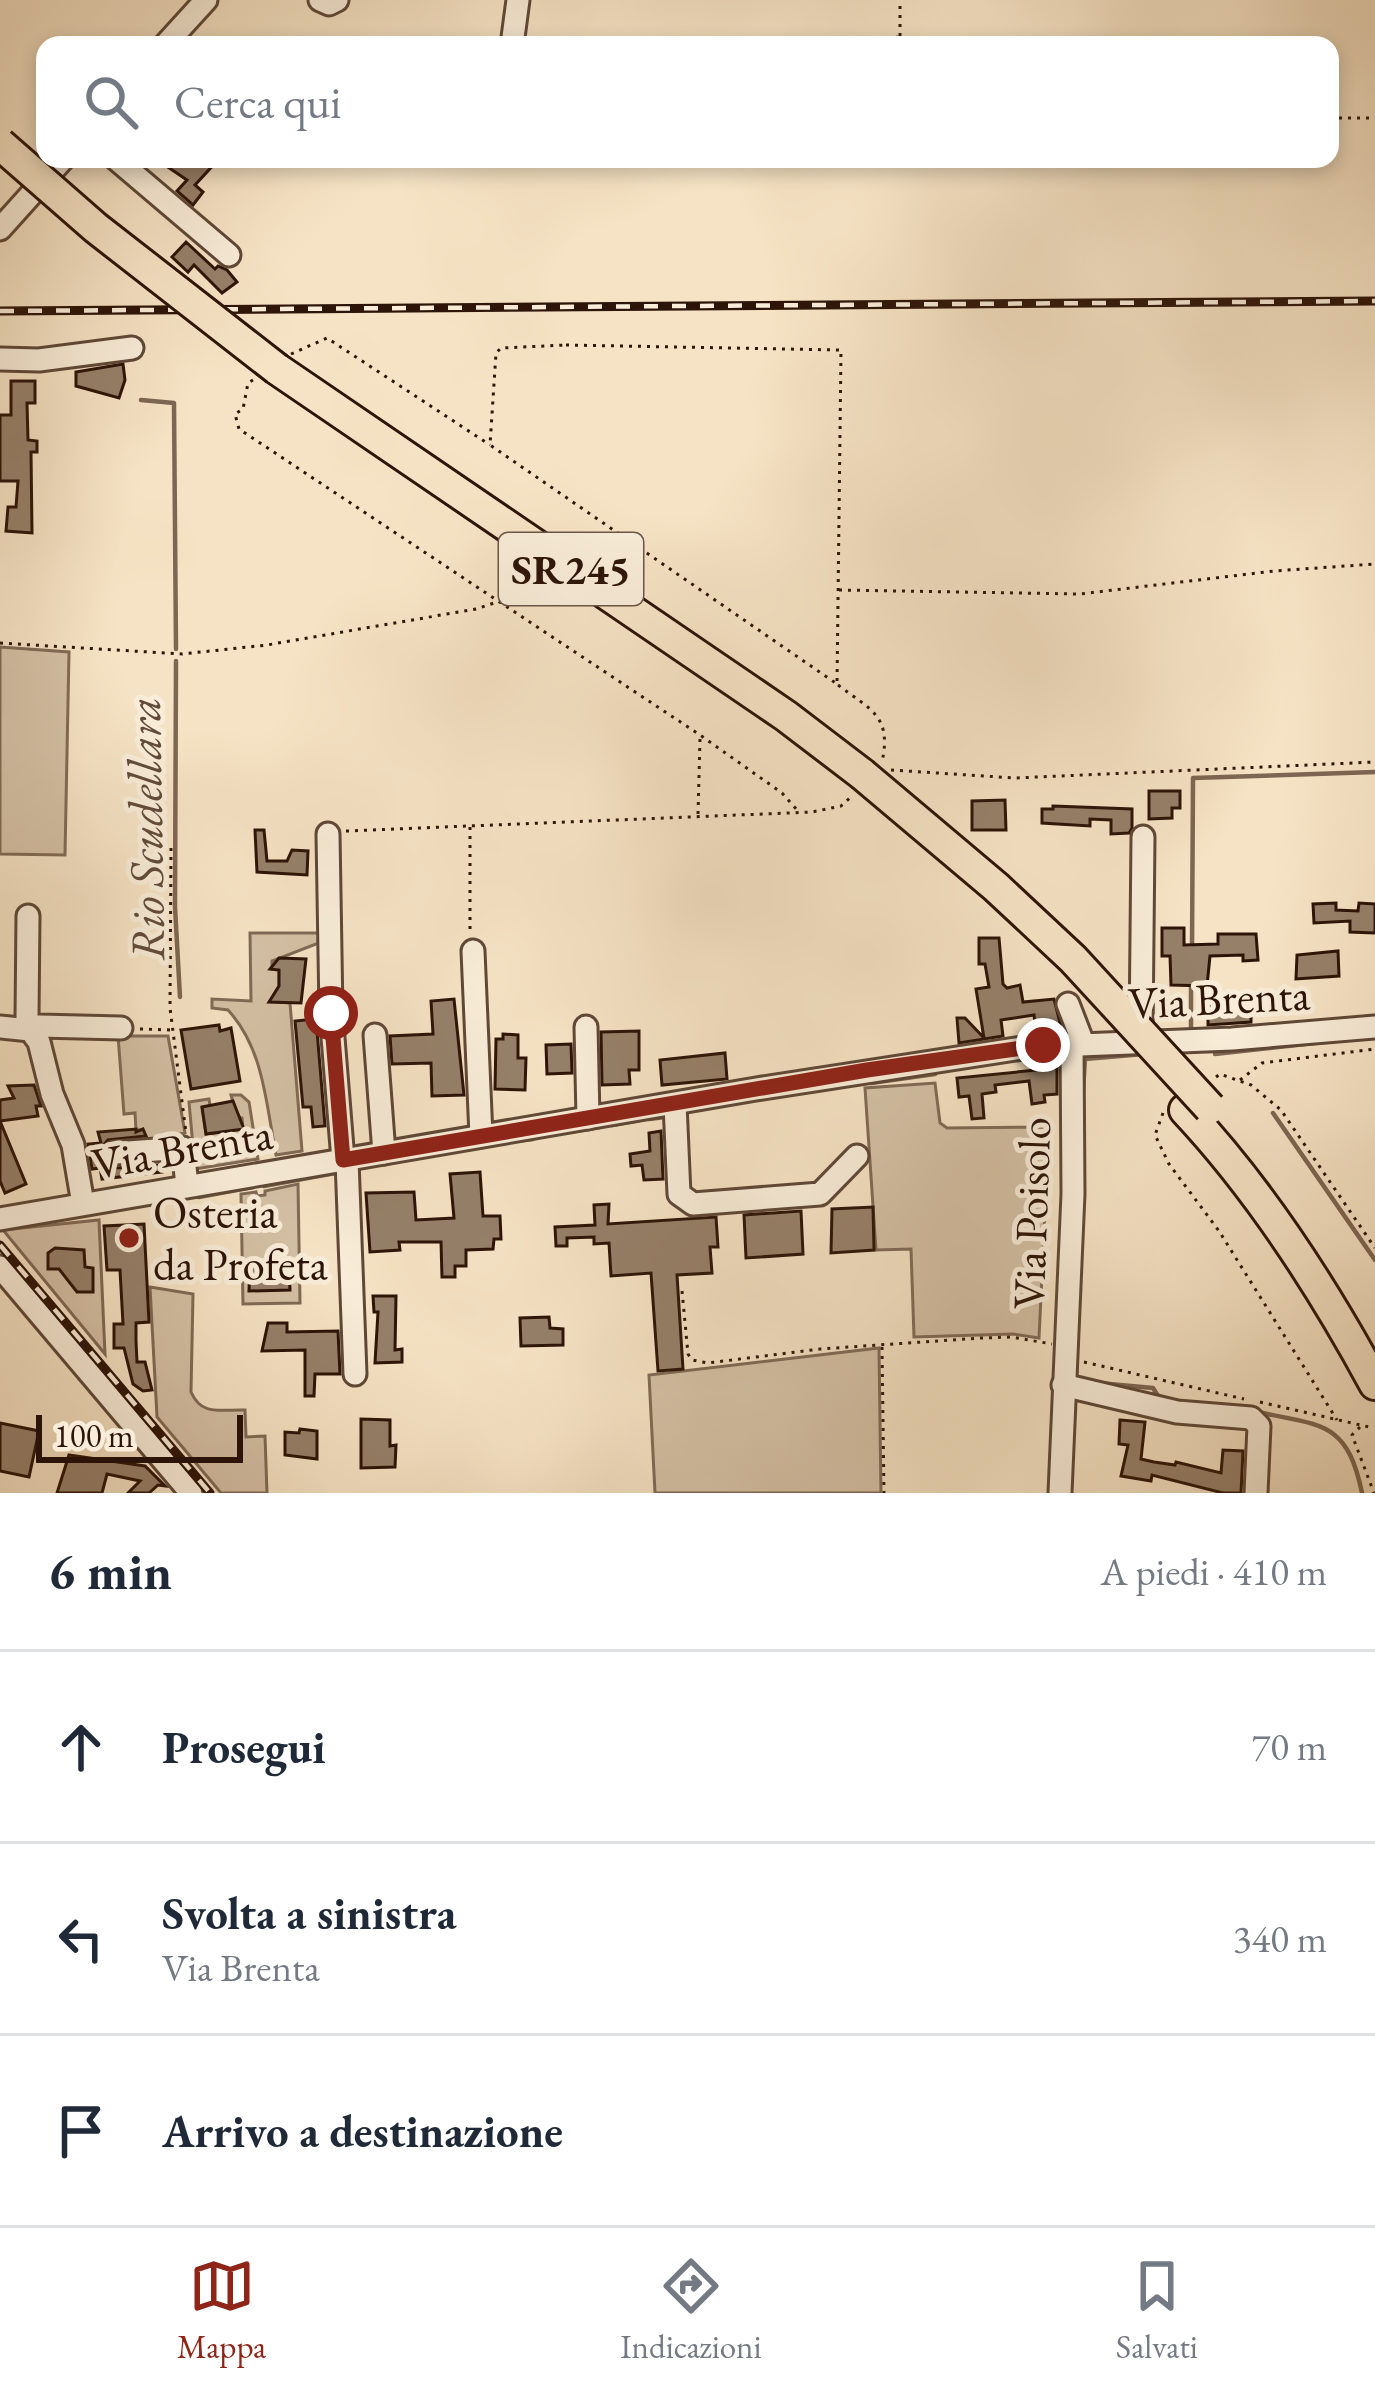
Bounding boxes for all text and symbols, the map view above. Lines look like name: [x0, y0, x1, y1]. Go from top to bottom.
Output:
search box: [36, 36, 1339, 168]
icon: search: [78, 69, 144, 135]
text: Cerca qui: [174, 73, 341, 131]
road number: SR245: [499, 533, 643, 605]
water label: Rio Scudellara: [112, 696, 178, 962]
street label: Via Brenta: [1127, 964, 1312, 1032]
route start: [304, 986, 358, 1040]
route end: [1016, 1018, 1070, 1072]
street label: Via Brenta: [87, 1104, 277, 1192]
street label: Via Poisolo: [999, 1116, 1063, 1310]
place label: Osteria da Profeta: [153, 1183, 328, 1293]
marker: Osteria da Profeta: [116, 1225, 142, 1251]
scale bar: [36, 1409, 243, 1462]
text: 100 m: [54, 1414, 134, 1457]
text: 6 min: [48, 1538, 172, 1604]
text: A piedi · 410 m: [1101, 1546, 1327, 1597]
icon: ahead: [48, 1714, 114, 1780]
text: Prosegui: [162, 1718, 326, 1776]
text: 70 m: [1251, 1721, 1327, 1772]
text: Svolta a sinistra: [162, 1884, 457, 1942]
icon: left: [48, 1906, 114, 1972]
text: 340 m: [1233, 1913, 1327, 1964]
text: Via Brenta: [162, 1942, 320, 1993]
icon: arrive: [48, 2098, 114, 2164]
text: Arrivo a destinazione: [162, 2102, 563, 2160]
tab: Mappa: [177, 2253, 266, 2368]
tab: Indicazioni: [620, 2253, 762, 2368]
tab: Salvati: [1116, 2253, 1198, 2368]

